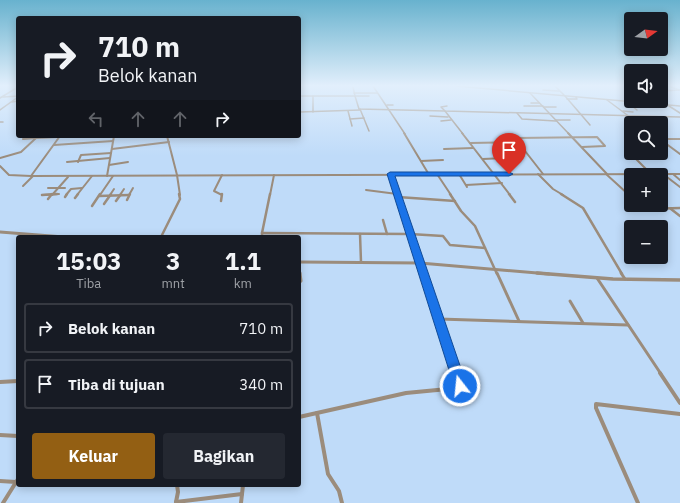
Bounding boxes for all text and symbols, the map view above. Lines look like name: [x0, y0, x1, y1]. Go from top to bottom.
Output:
north arrow: [624, 12, 668, 56]
map controls: [624, 12, 668, 264]
text: 710 m: [98, 28, 180, 65]
icon: right: [32, 32, 84, 84]
text: Belok kanan: [98, 64, 197, 87]
button: sound: [624, 64, 668, 108]
icon: left: [85, 108, 107, 130]
icon: ahead: [127, 108, 149, 130]
icon: ahead: [169, 108, 191, 130]
icon: right: [211, 108, 233, 130]
button: search: [624, 116, 668, 160]
pin: [492, 133, 526, 174]
icon: arrive: [498, 139, 520, 161]
button: +: [624, 168, 668, 212]
button: −: [624, 220, 668, 264]
text: 15:03: [56, 245, 122, 277]
text: 3: [166, 245, 180, 277]
text: 1.1: [225, 245, 261, 277]
text: Tiba: [76, 275, 101, 292]
text: mnt: [161, 275, 185, 292]
text: km: [234, 275, 252, 292]
icon: right: [34, 317, 56, 339]
text: Belok kanan: [68, 319, 155, 338]
text: 710 m: [239, 319, 283, 338]
position arrow: [439, 365, 481, 407]
icon: arrive: [34, 373, 56, 395]
text: Tiba di tujuan: [68, 375, 165, 394]
text: 340 m: [239, 375, 283, 394]
button: Keluar: [32, 433, 155, 479]
button: Bagikan: [163, 433, 285, 479]

